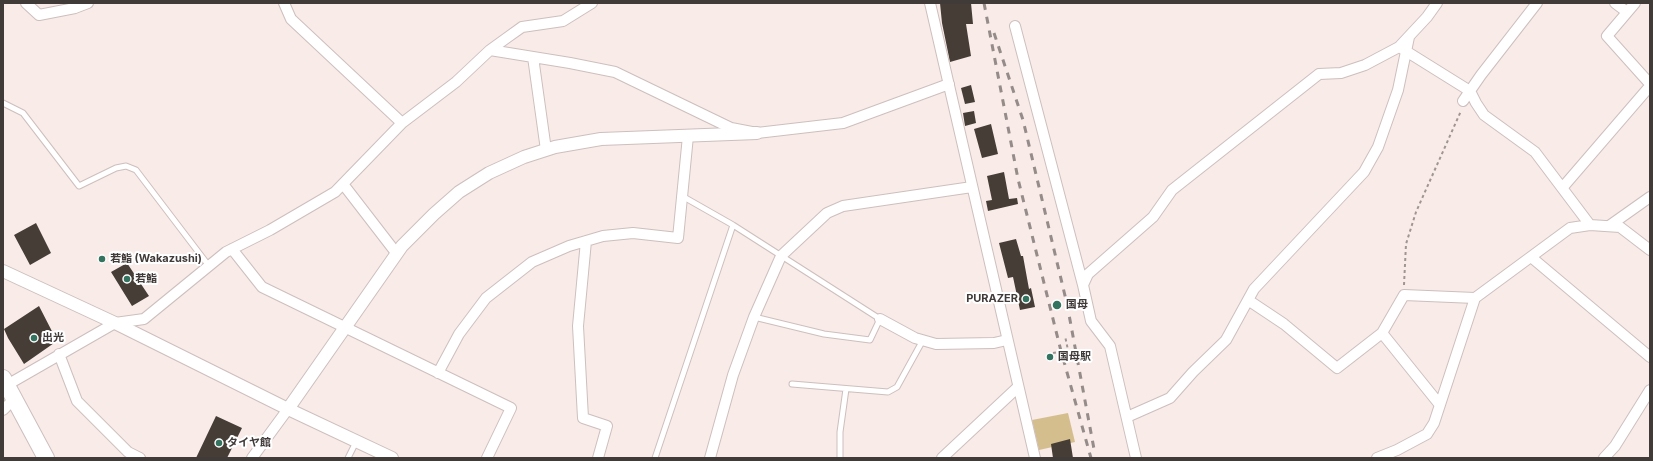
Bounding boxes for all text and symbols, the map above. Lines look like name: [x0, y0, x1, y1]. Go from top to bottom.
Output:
place label: 若鮨 (Wakazushi): [110, 252, 202, 266]
marker: 若鮨 (Wakazushi): [97, 254, 107, 264]
place label: 若鮨: [135, 272, 157, 286]
marker: 若鮨: [122, 274, 132, 284]
place label: PURAZER: [966, 292, 1018, 306]
marker: PURAZER: [1021, 294, 1031, 304]
place label: 国母: [1066, 298, 1088, 312]
marker: 国母: [1051, 299, 1063, 311]
place label: 出光: [42, 331, 64, 345]
marker: 出光: [29, 333, 39, 343]
place label: 国母駅: [1058, 350, 1091, 364]
marker: 国母駅: [1045, 352, 1055, 362]
place label: タイヤ館: [227, 436, 271, 450]
marker: タイヤ館: [214, 438, 224, 448]

